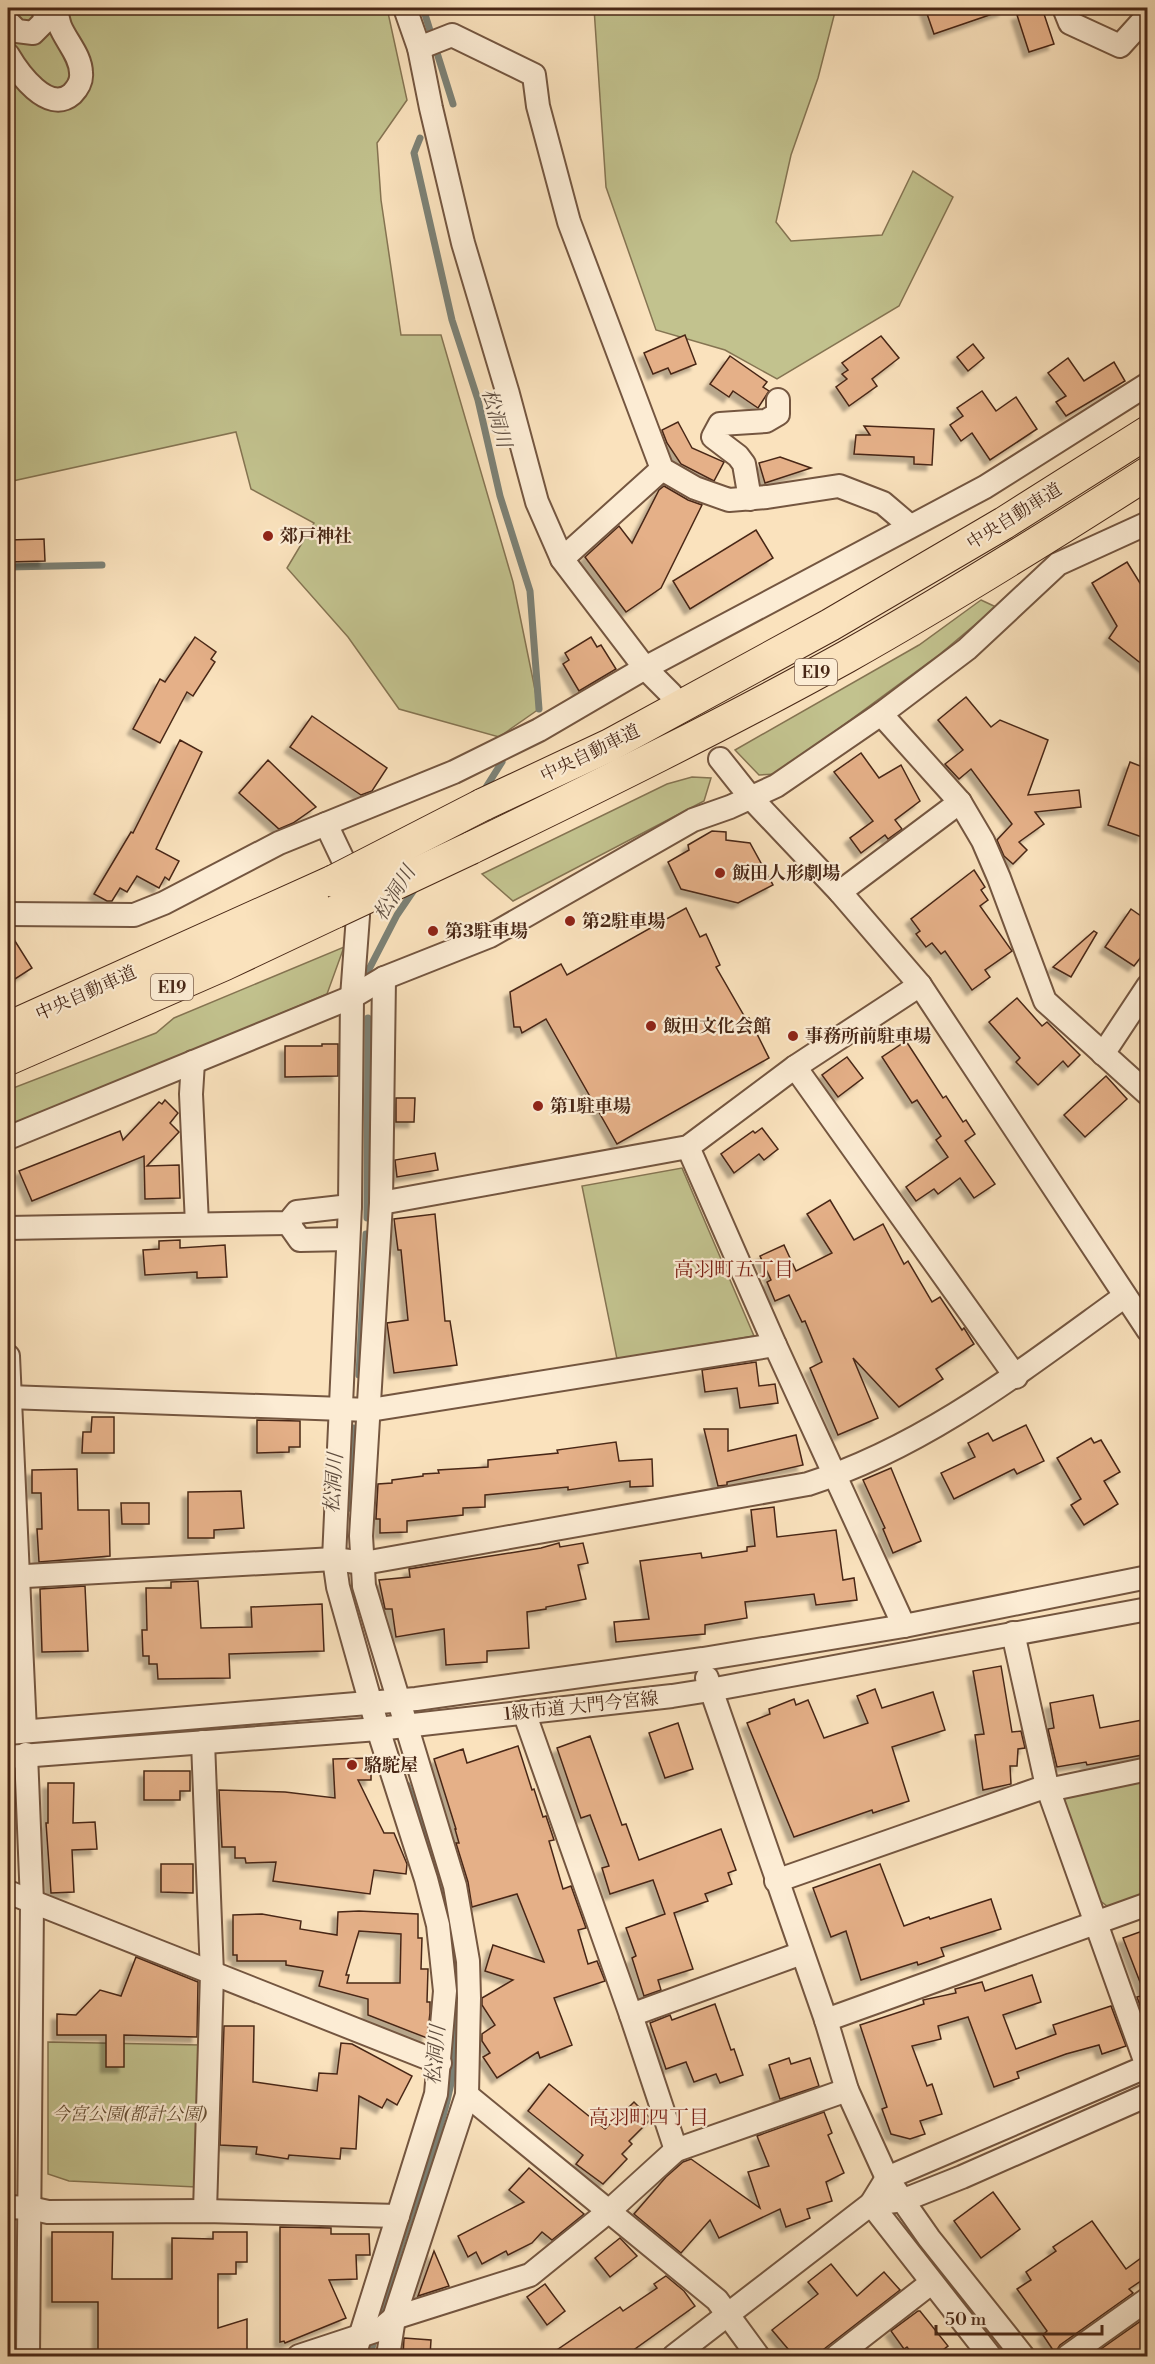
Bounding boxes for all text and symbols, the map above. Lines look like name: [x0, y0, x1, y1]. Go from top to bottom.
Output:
water label: 松洞川: [475, 386, 516, 453]
street label: 中央自動車道: [962, 478, 1066, 555]
place label: 郊戸神社: [280, 525, 352, 548]
marker: 郊戸神社: [261, 529, 275, 543]
road number: E19: [795, 659, 837, 685]
street label: 中央自動車道: [537, 719, 644, 787]
water label: 松洞川: [369, 860, 423, 926]
place label: 飯田人形劇場: [732, 862, 840, 885]
marker: 飯田人形劇場: [713, 866, 727, 880]
place label: 第2駐車場: [582, 910, 665, 933]
marker: 第2駐車場: [563, 914, 577, 928]
place label: 第3駐車場: [445, 920, 528, 943]
marker: 第3駐車場: [426, 924, 440, 938]
street label: 中央自動車道: [32, 961, 140, 1026]
road number: E19: [151, 974, 193, 1000]
place label: 飯田文化会館: [663, 1015, 771, 1038]
marker: 飯田文化会館: [644, 1019, 658, 1033]
place label: 事務所前駐車場: [805, 1025, 931, 1048]
marker: 事務所前駐車場: [786, 1029, 800, 1043]
place label: 第1駐車場: [550, 1095, 631, 1118]
marker: 第1駐車場: [531, 1099, 545, 1113]
district label: 高羽町五丁目: [674, 1258, 794, 1283]
water label: 松洞川: [320, 1450, 349, 1514]
street label: 1級市道 大門今宮線: [503, 1687, 660, 1726]
place label: 駱駝屋: [364, 1754, 418, 1777]
marker: 駱駝屋: [345, 1758, 359, 1772]
water label: 松洞川: [421, 2022, 452, 2086]
park label: 今宮公園(都計公園): [51, 2103, 207, 2126]
district label: 高羽町四丁目: [589, 2106, 709, 2131]
scale bar: [936, 2298, 1102, 2336]
text: 50 m: [945, 2308, 987, 2331]

